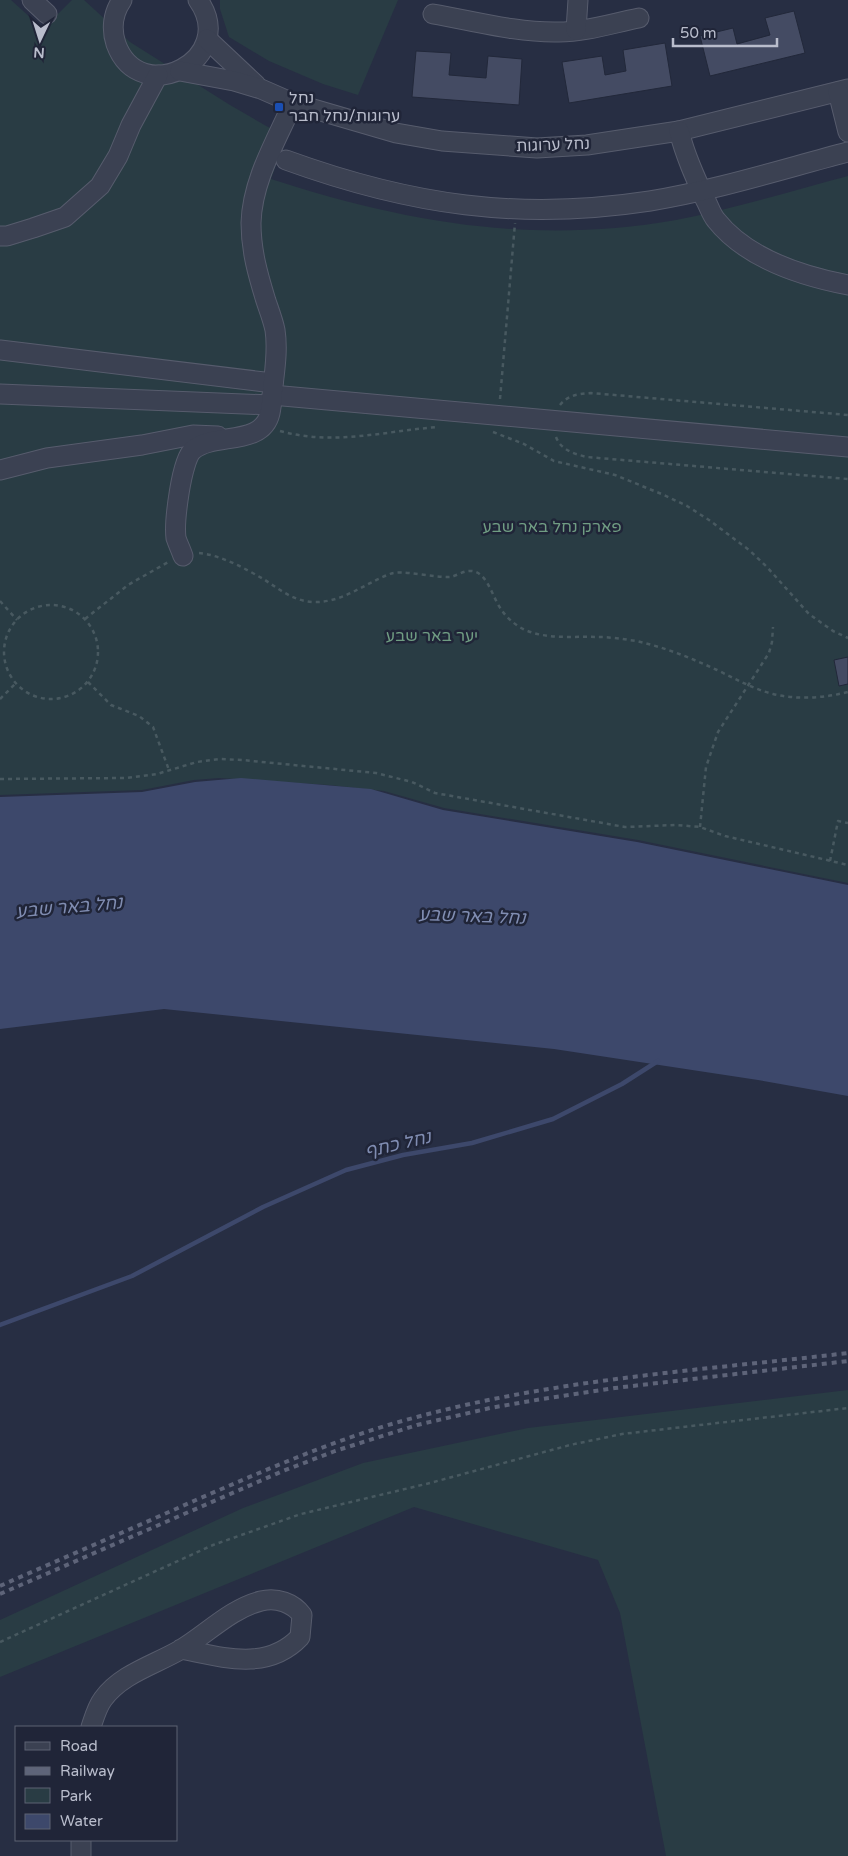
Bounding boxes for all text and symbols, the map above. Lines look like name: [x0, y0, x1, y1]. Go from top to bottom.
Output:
north arrow: [15, 15, 65, 65]
scale bar: [673, 15, 777, 47]
text: 50 m: [680, 24, 717, 42]
text: N: [33, 44, 45, 61]
place label: נחל ערוגות/נחל חבר: [289, 88, 400, 126]
marker: נחל ערוגות/נחל חבר: [273, 101, 285, 113]
street label: נחל ערוגות: [516, 134, 590, 156]
park label: פארק נחל באר שבע: [482, 517, 622, 537]
park label: יער באר שבע: [386, 626, 478, 646]
water label: נחל באר שבע: [15, 891, 125, 923]
water label: נחל באר שבע: [418, 903, 528, 929]
water label: נחל כתף: [363, 1125, 435, 1162]
legend: [15, 1726, 178, 1841]
text: Road: [60, 1737, 98, 1755]
text: Railway: [60, 1762, 115, 1780]
text: Park: [60, 1787, 92, 1805]
text: Water: [60, 1812, 103, 1830]

